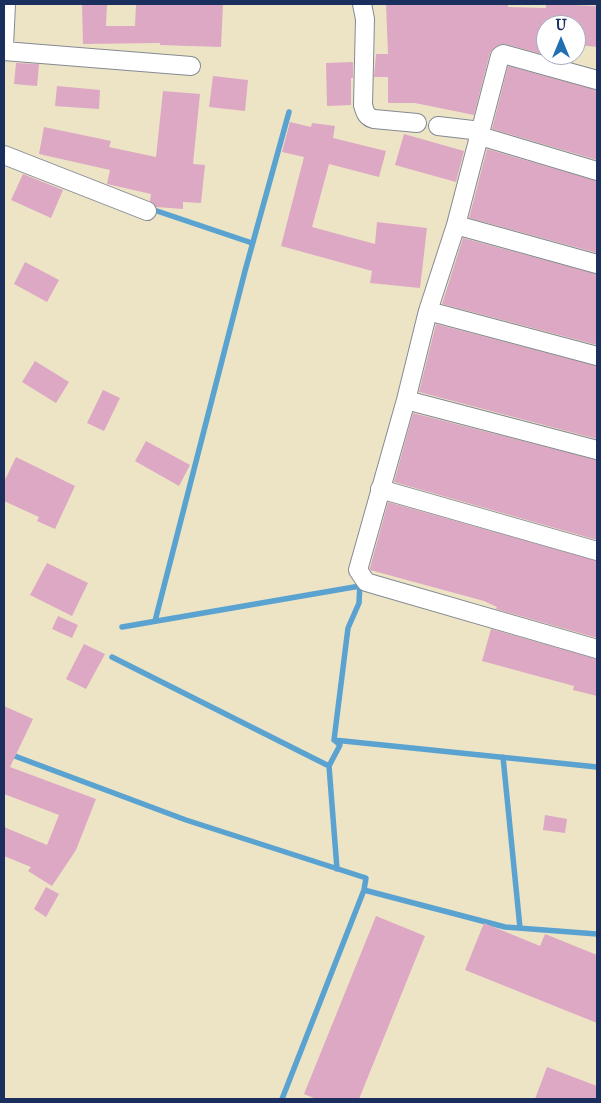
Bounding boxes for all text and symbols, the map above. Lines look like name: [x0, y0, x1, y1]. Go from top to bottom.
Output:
north arrow: [536, 15, 586, 65]
text: U: [555, 17, 567, 34]

